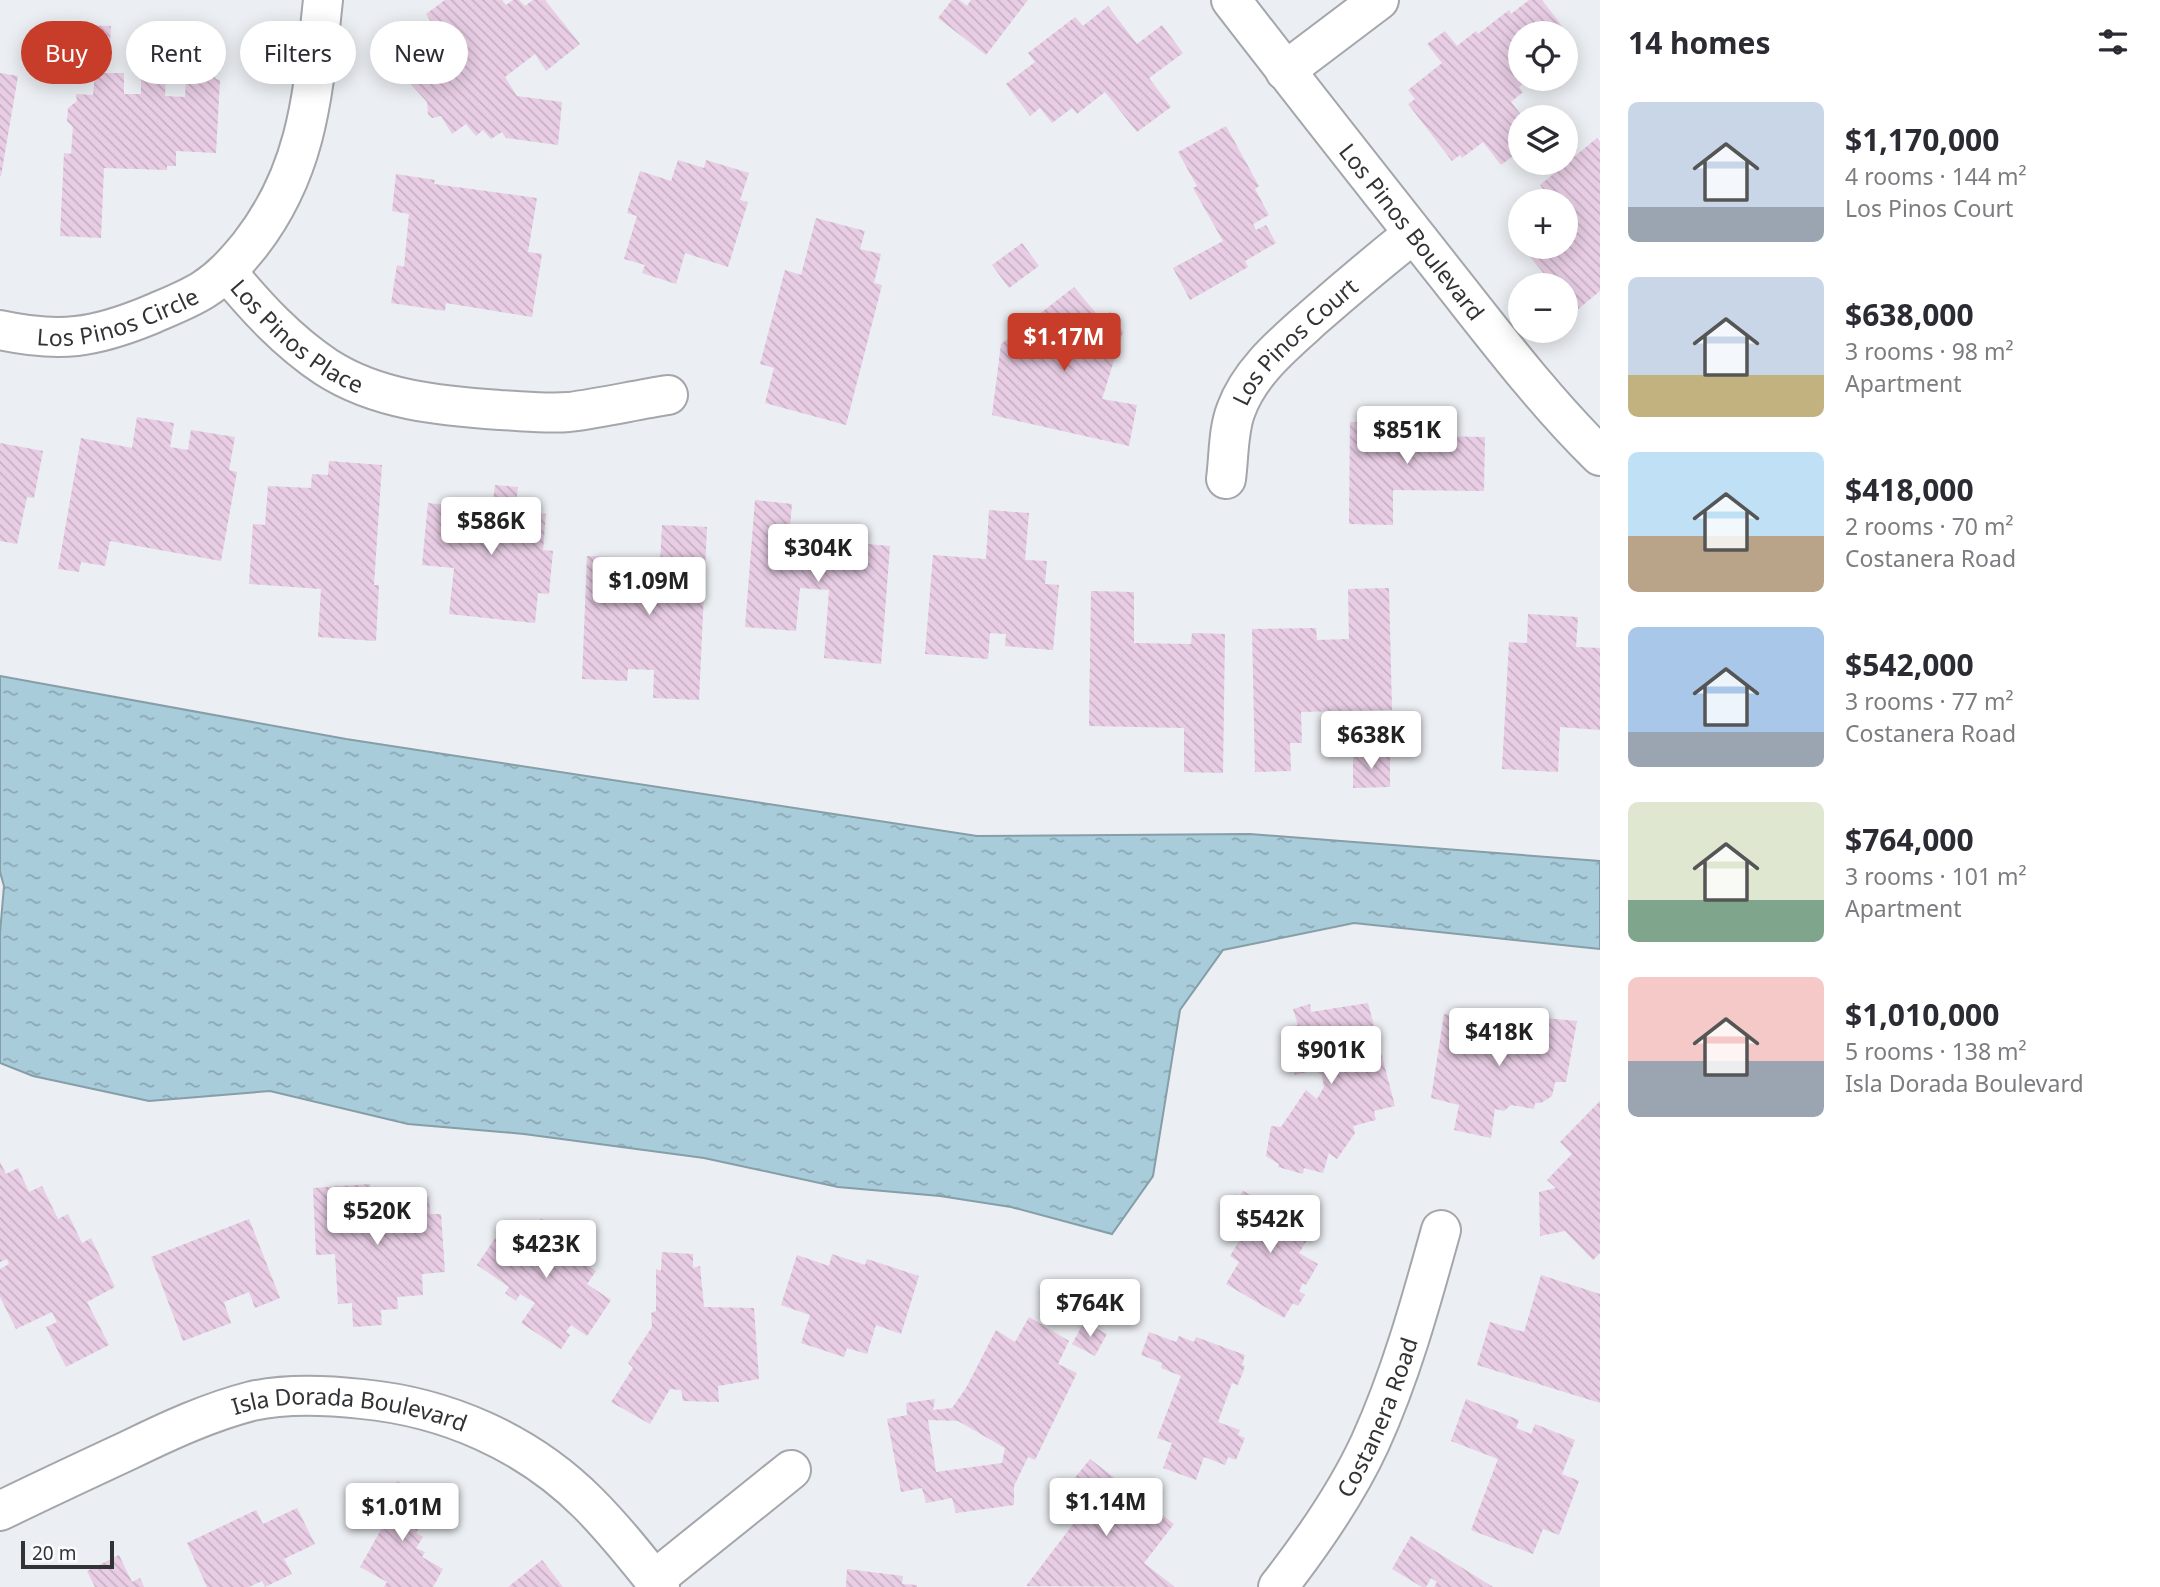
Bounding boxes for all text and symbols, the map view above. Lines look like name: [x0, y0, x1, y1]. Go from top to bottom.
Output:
chip: Buy: [21, 21, 112, 84]
chip: Rent: [126, 21, 226, 84]
chip: Filters: [240, 21, 356, 84]
chip: New: [370, 21, 468, 84]
map controls: [1508, 21, 1578, 343]
button: locate: [1508, 21, 1578, 91]
text: 14 homes: [1628, 22, 1771, 63]
icon: filters: [2094, 23, 2132, 61]
button: layers: [1508, 105, 1578, 175]
text: $1,170,000: [1845, 119, 1999, 160]
icon: home: [1684, 130, 1768, 214]
street label: Los Pinos Boulevard: [1332, 136, 1492, 327]
text: 4 rooms · 144 m²: [1845, 160, 2027, 192]
button: +: [1508, 189, 1578, 259]
text: Los Pinos Court: [1845, 192, 2013, 224]
street label: Los Pinos Court: [1224, 270, 1364, 411]
street label: Los Pinos Place: [224, 272, 368, 400]
button: −: [1508, 273, 1578, 343]
street label: Los Pinos Circle: [36, 280, 204, 353]
text: $638,000: [1845, 294, 1974, 335]
icon: home: [1684, 305, 1768, 389]
pin: $1.17M: [1007, 314, 1121, 373]
text: $1.17M: [1024, 320, 1104, 352]
text: 3 rooms · 98 m²: [1845, 335, 2014, 367]
text: Apartment: [1845, 367, 1962, 399]
pin: $851K: [1358, 406, 1456, 466]
text: $851K: [1373, 413, 1441, 445]
text: $418,000: [1845, 469, 1974, 510]
icon: home: [1684, 480, 1768, 564]
pin: $586K: [442, 498, 540, 557]
text: $586K: [457, 504, 525, 536]
text: 2 rooms · 70 m²: [1845, 510, 2014, 542]
pin: $304K: [769, 524, 867, 584]
text: $304K: [784, 531, 852, 563]
text: Costanera Road: [1845, 542, 2016, 574]
pin: $1.09M: [592, 558, 706, 617]
text: $1.09M: [609, 564, 689, 596]
text: $542,000: [1845, 644, 1974, 685]
icon: home: [1684, 655, 1768, 739]
text: 3 rooms · 77 m²: [1845, 685, 2014, 717]
pin: $638K: [1322, 712, 1420, 771]
text: Costanera Road: [1845, 717, 2016, 749]
text: $638K: [1337, 718, 1405, 750]
text: $764,000: [1845, 819, 1974, 860]
icon: home: [1684, 830, 1768, 914]
text: 3 rooms · 101 m²: [1845, 860, 2027, 892]
text: Apartment: [1845, 892, 1962, 924]
text: $1,010,000: [1845, 994, 1999, 1035]
icon: home: [1684, 1005, 1768, 1089]
pin: $418K: [1450, 1009, 1548, 1068]
text: $418K: [1465, 1015, 1533, 1047]
pin: $901K: [1282, 1026, 1380, 1086]
text: $901K: [1297, 1033, 1365, 1065]
text: 5 rooms · 138 m²: [1845, 1035, 2027, 1067]
text: Isla Dorada Boulevard: [1845, 1067, 2084, 1099]
pin: $520K: [328, 1188, 426, 1247]
text: $520K: [343, 1194, 411, 1226]
pin: $542K: [1221, 1196, 1319, 1255]
text: $542K: [1236, 1202, 1304, 1234]
pin: $423K: [497, 1220, 595, 1280]
text: $423K: [512, 1227, 580, 1259]
pin: $764K: [1041, 1280, 1139, 1339]
text: $764K: [1056, 1286, 1124, 1318]
street label: Costanera Road: [1329, 1333, 1425, 1503]
street label: Isla Dorada Boulevard: [227, 1379, 472, 1439]
pin: $1.14M: [1049, 1478, 1163, 1538]
pin: $1.01M: [345, 1484, 459, 1543]
text: $1.14M: [1066, 1485, 1146, 1517]
text: $1.01M: [362, 1490, 442, 1522]
scale bar: [21, 1538, 114, 1570]
text: 20 m: [32, 1540, 76, 1566]

